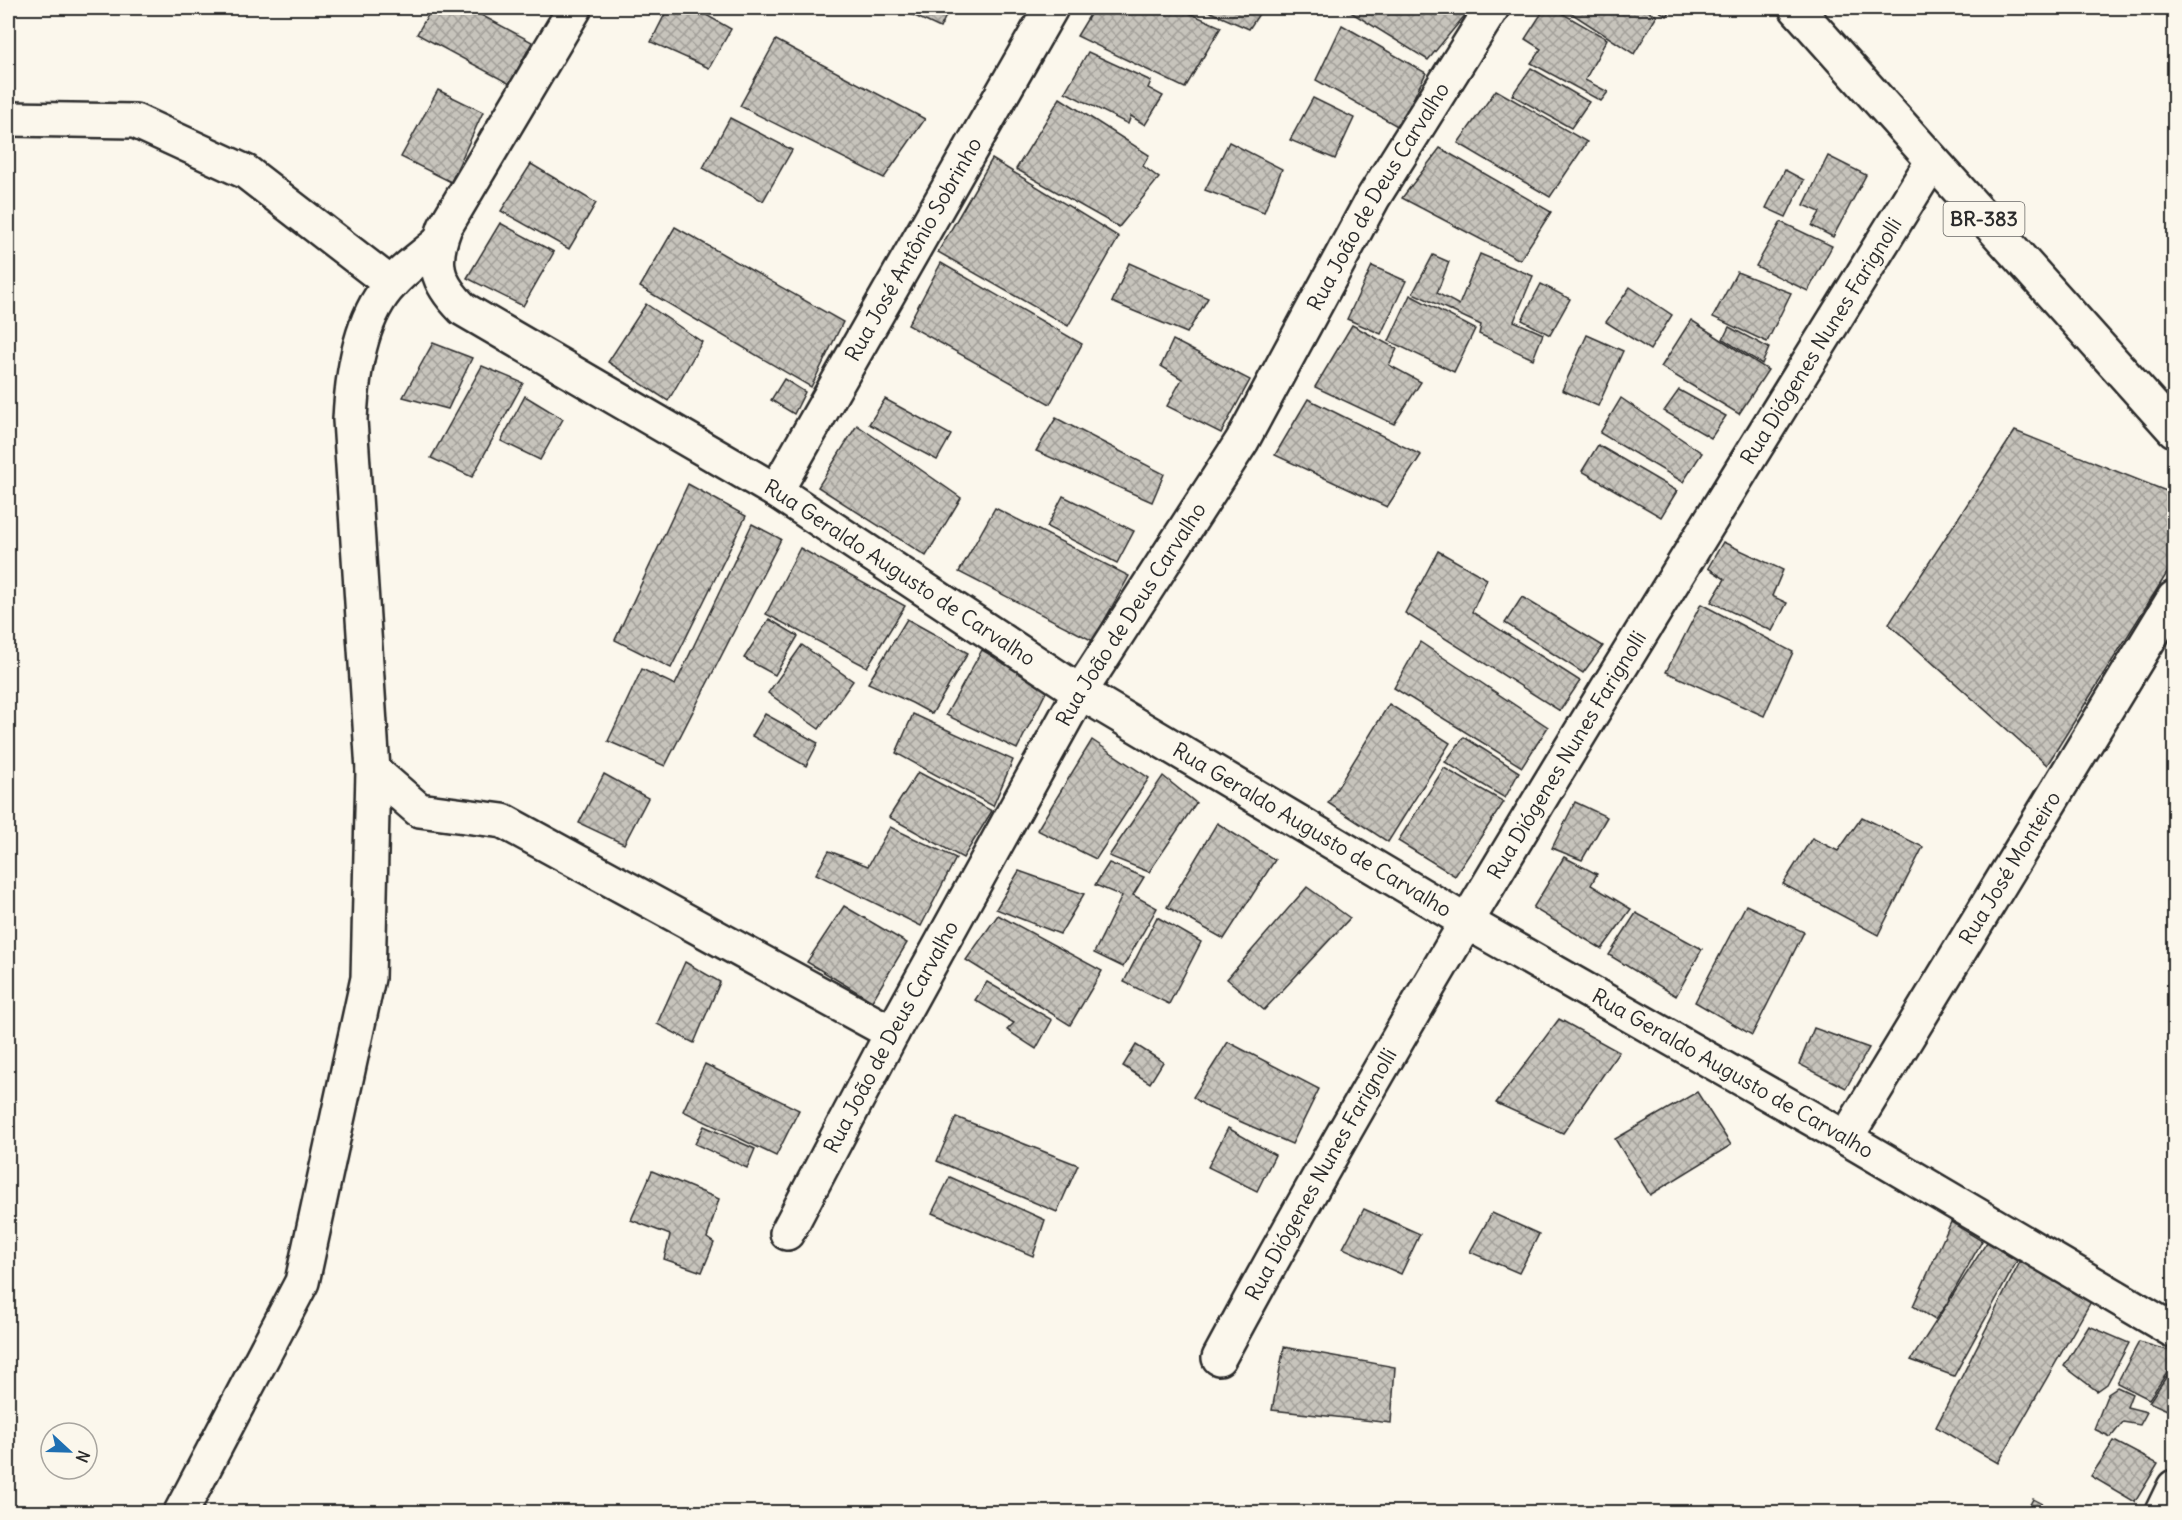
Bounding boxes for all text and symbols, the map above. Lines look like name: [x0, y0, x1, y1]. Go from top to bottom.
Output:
street label: Rua João de Deus Carvalho: [1301, 77, 1455, 315]
street label: Rua José Antônio Sobrinho: [839, 132, 988, 366]
road number: BR-383: [1944, 202, 2024, 236]
street label: Rua Diógenes Nunes Farignolli: [1734, 212, 1908, 470]
street label: Rua Geraldo Augusto de Carvalho: [760, 473, 1041, 672]
street label: Rua João de Deus Carvalho: [1050, 497, 1212, 731]
street label: Rua Diógenes Nunes Farignolli: [1481, 626, 1652, 884]
street label: Rua Geraldo Augusto de Carvalho: [1168, 736, 1457, 923]
street label: Rua José Monteiro: [1953, 786, 2066, 949]
street label: Rua João de Deus Carvalho: [817, 916, 964, 1158]
street label: Rua Geraldo Augusto de Carvalho: [1587, 982, 1878, 1164]
street label: Rua Diógenes Nunes Farignolli: [1239, 1043, 1403, 1305]
north arrow: [39, 1421, 99, 1481]
text: N: [72, 1448, 94, 1465]

